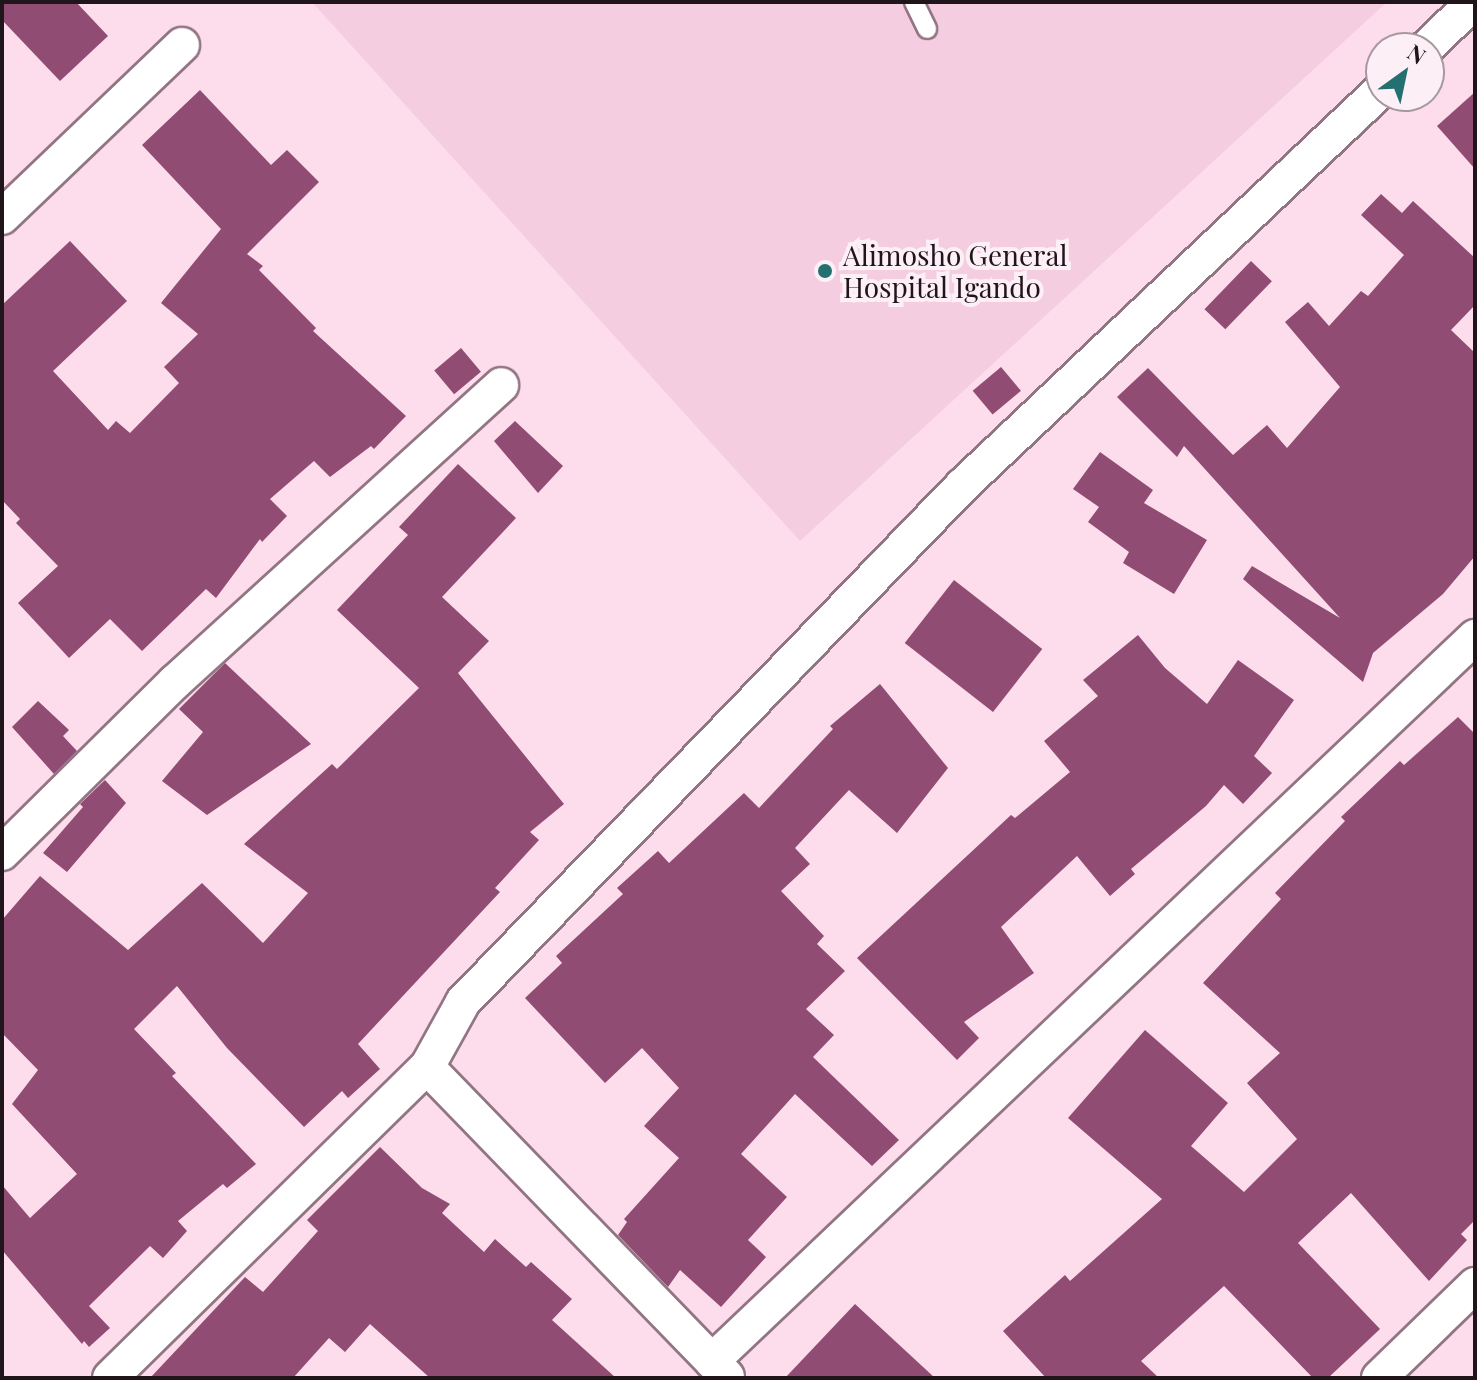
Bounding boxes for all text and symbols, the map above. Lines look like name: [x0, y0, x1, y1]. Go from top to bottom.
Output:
north arrow: [1365, 32, 1445, 112]
text: N: [1402, 37, 1432, 70]
place label: Alimosho General Hospital Igando: [843, 238, 1068, 304]
marker: Alimosho General Hospital Igando: [814, 260, 836, 282]

